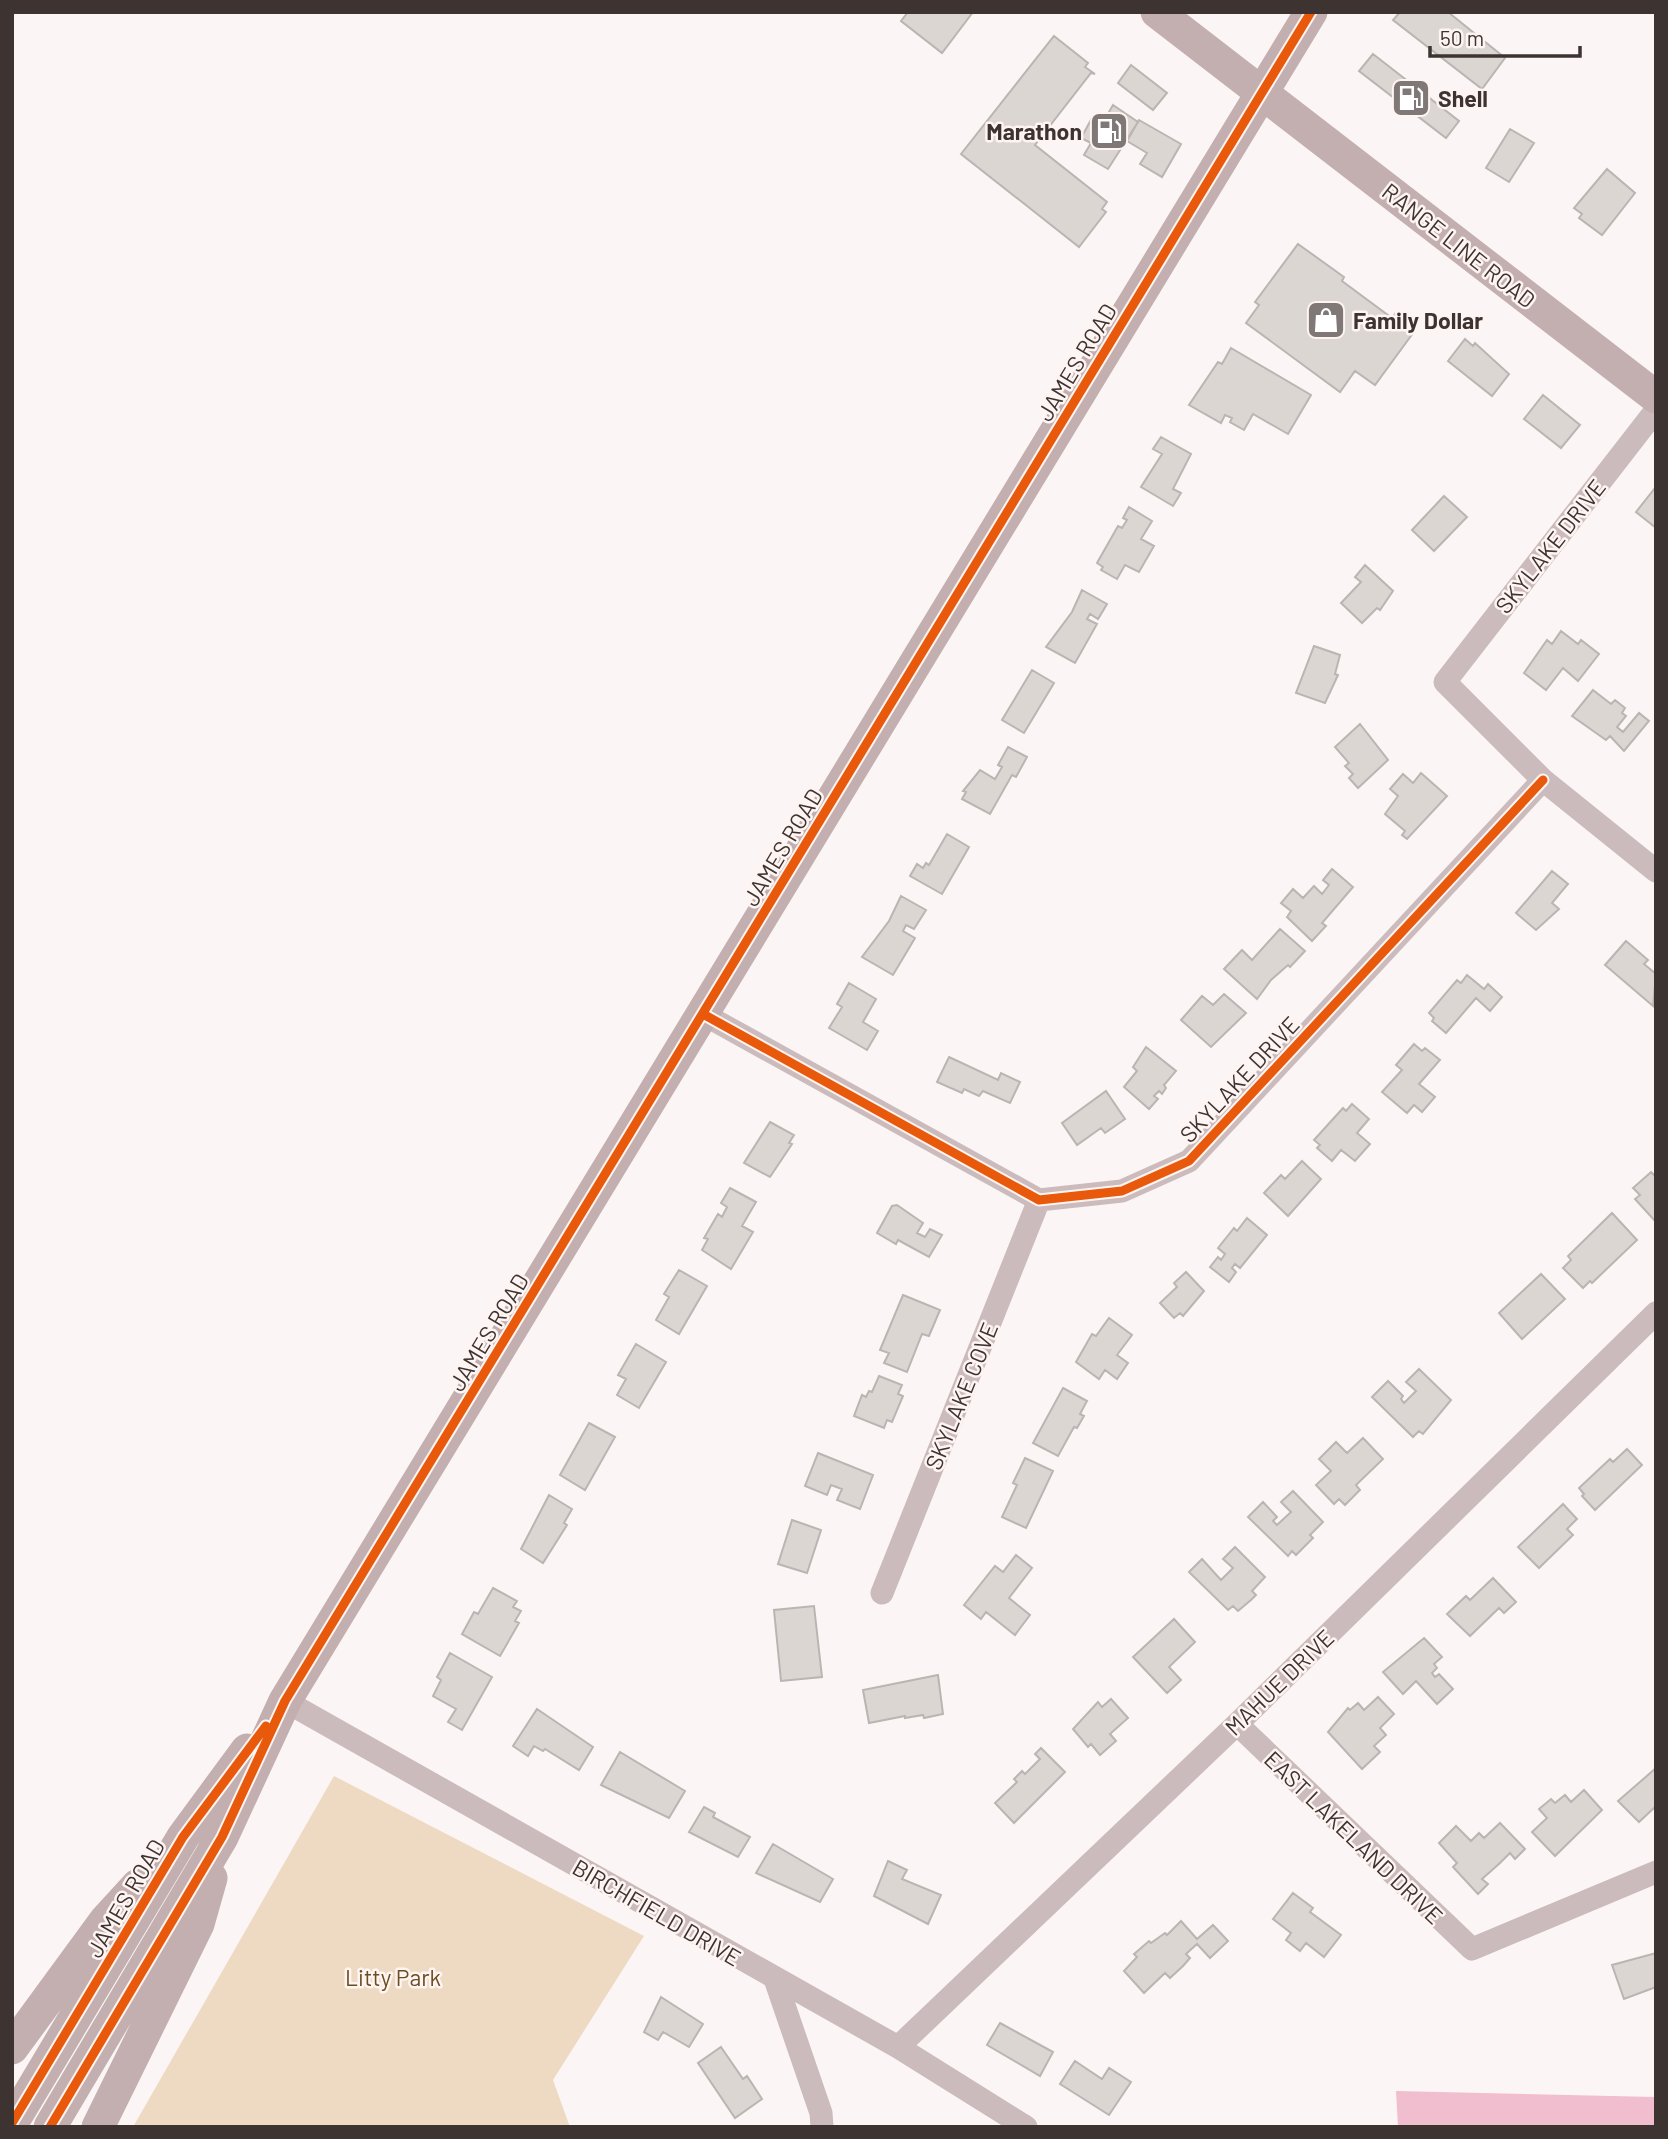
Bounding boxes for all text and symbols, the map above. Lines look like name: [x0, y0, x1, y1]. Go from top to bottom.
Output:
scale bar: [1430, 14, 1580, 58]
text: 50 m: [1440, 25, 1484, 50]
fuel station icon: Shell: [1390, 77, 1432, 119]
place label: Shell: [1438, 84, 1488, 112]
fuel station icon: Marathon: [1088, 110, 1130, 152]
place label: Marathon: [986, 117, 1082, 145]
street label: RANGE LINE ROAD: [1377, 177, 1541, 313]
street label: JAMES ROAD: [1030, 298, 1122, 426]
shop icon: Family Dollar: [1305, 299, 1347, 341]
place label: Family Dollar: [1353, 306, 1483, 334]
street label: SKYLAKE DRIVE: [1489, 473, 1611, 619]
street label: JAMES ROAD: [736, 783, 828, 911]
street label: SKYLAKE DRIVE: [1173, 1010, 1305, 1148]
street label: JAMES ROAD: [442, 1268, 534, 1396]
street label: SKYLAKE COVE: [919, 1318, 1003, 1474]
street label: MAHUE DRIVE: [1219, 1623, 1339, 1741]
street label: EAST LAKELAND DRIVE: [1259, 1745, 1449, 1929]
street label: JAMES ROAD: [80, 1834, 170, 1962]
street label: BIRCHFIELD DRIVE: [568, 1852, 746, 1972]
park label: Litty Park: [345, 1963, 441, 1991]

